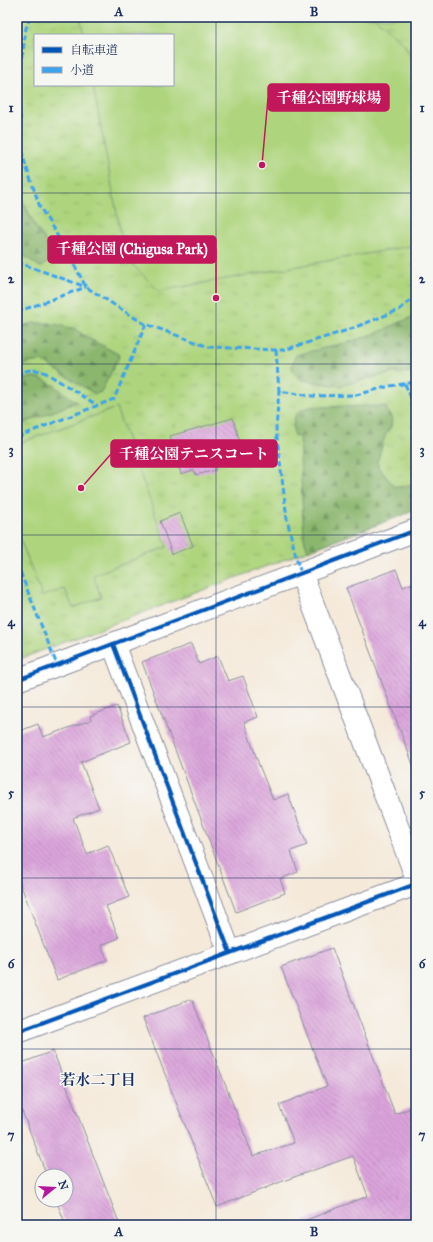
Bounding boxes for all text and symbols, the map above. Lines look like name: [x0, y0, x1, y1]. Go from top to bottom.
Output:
text: A: [114, 4, 124, 20]
text: B: [310, 4, 319, 20]
legend: [34, 34, 174, 86]
text: 自転車道: [70, 43, 118, 57]
text: 小道: [70, 63, 94, 77]
callout: 千種公園野球場: [268, 84, 389, 111]
text: 千種公園野球場: [276, 89, 382, 107]
text: 1: [8, 100, 14, 116]
text: 1: [419, 100, 425, 116]
callout: 千種公園 (Chigusa Park): [48, 236, 216, 263]
text: 千種公園 (Chigusa Park): [56, 240, 208, 259]
text: 2: [8, 271, 15, 287]
text: 2: [419, 271, 426, 287]
callout: 千種公園テニスコート: [111, 440, 277, 467]
text: 3: [8, 442, 14, 458]
text: 3: [419, 442, 425, 458]
text: 千種公園テニスコート: [119, 445, 269, 463]
text: 4: [7, 614, 15, 630]
text: 4: [418, 614, 426, 630]
text: 5: [8, 785, 15, 801]
text: 5: [419, 785, 426, 801]
text: 6: [8, 956, 16, 972]
text: 6: [419, 956, 427, 972]
district label: 若水二丁目: [60, 1071, 136, 1089]
text: 7: [8, 1127, 15, 1143]
text: 7: [419, 1127, 426, 1143]
north arrow: [34, 1168, 74, 1208]
text: N: [55, 1179, 71, 1192]
text: A: [114, 1224, 124, 1240]
text: B: [310, 1224, 319, 1240]

